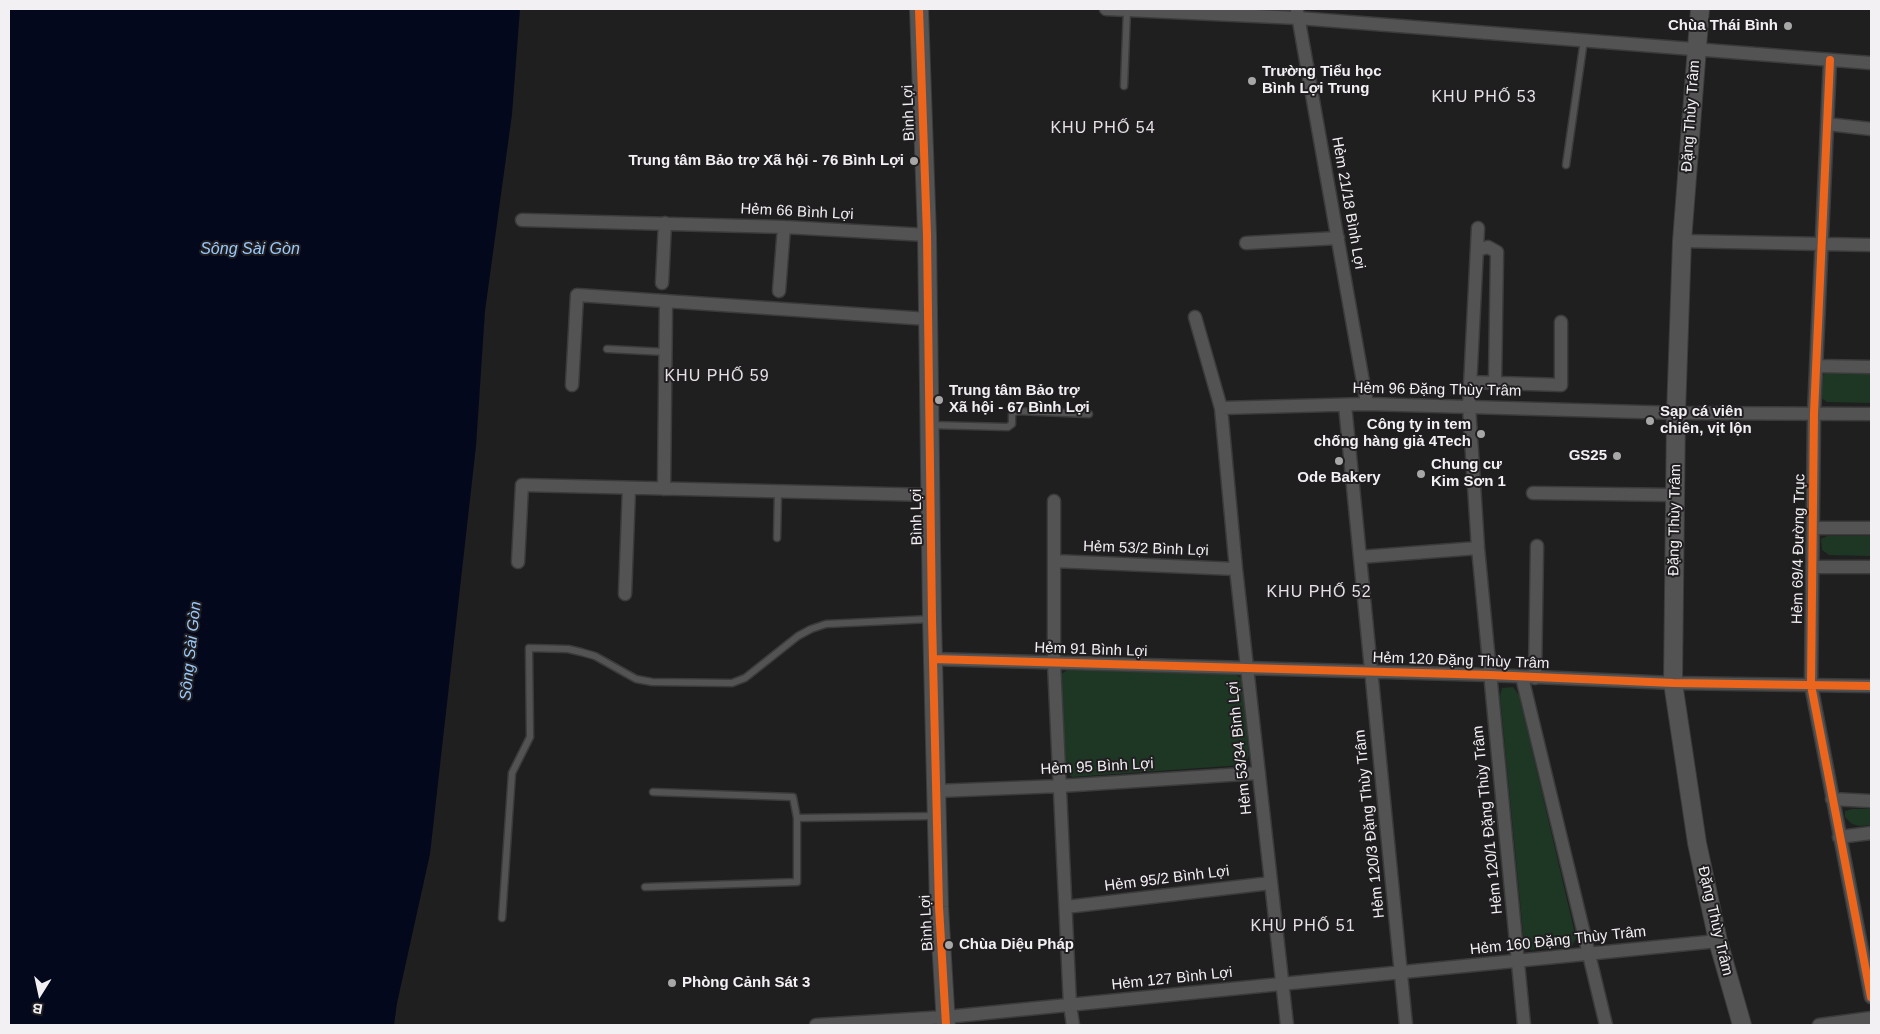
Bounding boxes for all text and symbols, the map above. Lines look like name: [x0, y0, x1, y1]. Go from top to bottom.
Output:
place label: Chùa Thái Bình: [1668, 17, 1778, 35]
marker: Chùa Thái Bình: [1782, 20, 1794, 32]
street label: Đặng Thùy Trâm: [1678, 60, 1704, 172]
place label: Trường Tiểu học Bình Lợi Trung: [1262, 63, 1382, 98]
marker: Trường Tiểu học Bình Lợi Trung: [1246, 75, 1258, 87]
street label: Bình Lợi: [899, 84, 919, 142]
district label: KHU PHỐ 53: [1430, 88, 1538, 108]
district label: KHU PHỐ 54: [1049, 119, 1157, 139]
street label: Hẻm 21/18 Bình Lợi: [1327, 135, 1369, 271]
place label: Trung tâm Bảo trợ Xã hội - 76 Bình Lợi: [628, 152, 904, 170]
marker: Trung tâm Bảo trợ Xã hội - 76 Bình Lợi: [908, 155, 920, 167]
street label: Hẻm 66 Bình Lợi: [740, 200, 854, 224]
water label: Sông Sài Gòn: [200, 240, 300, 260]
district label: KHU PHỐ 59: [663, 367, 771, 387]
street label: Hẻm 96 Đặng Thùy Trâm: [1353, 380, 1521, 400]
place label: Trung tâm Bảo trợ Xã hội - 67 Bình Lợi: [949, 382, 1090, 417]
marker: Trung tâm Bảo trợ Xã hội - 67 Bình Lợi: [933, 394, 945, 406]
place label: Sạp cá viên chiên, vịt lộn: [1660, 403, 1752, 438]
marker: Sạp cá viên chiên, vịt lộn: [1644, 415, 1656, 427]
place label: Công ty in tem chống hàng giả 4Tech: [1314, 416, 1471, 451]
marker: Công ty in tem chống hàng giả 4Tech: [1475, 428, 1487, 440]
place label: GS25: [1569, 447, 1607, 465]
marker: GS25: [1611, 450, 1623, 462]
marker: Ode Bakery: [1333, 455, 1345, 467]
place label: Chung cư Kim Sơn 1: [1431, 456, 1506, 491]
street label: Đặng Thùy Trâm: [1665, 464, 1685, 576]
marker: Chung cư Kim Sơn 1: [1415, 468, 1427, 480]
place label: Ode Bakery: [1297, 469, 1381, 487]
street label: Hẻm 69/4 Đường Trục: [1789, 474, 1809, 624]
street label: Bình Lợi: [908, 489, 926, 545]
street label: Hẻm 53/2 Bình Lợi: [1083, 538, 1209, 560]
district label: KHU PHỐ 52: [1265, 583, 1373, 603]
water label: Sông Sài Gòn: [176, 600, 206, 702]
street label: Hẻm 91 Bình Lợi: [1034, 639, 1148, 661]
street label: Hẻm 120 Đặng Thùy Trâm: [1372, 649, 1550, 673]
street label: Hẻm 53/34 Bình Lợi: [1224, 680, 1256, 816]
street label: Hẻm 120/1 Đặng Thùy Trâm: [1469, 725, 1507, 915]
street label: Hẻm 120/3 Đặng Thùy Trâm: [1351, 729, 1389, 919]
street label: Hẻm 95 Bình Lợi: [1040, 755, 1154, 779]
street label: Hẻm 95/2 Bình Lợi: [1104, 862, 1230, 896]
street label: Đặng Thùy Trâm: [1694, 864, 1736, 978]
street label: Bình Lợi: [917, 894, 937, 952]
district label: KHU PHỐ 51: [1249, 917, 1357, 937]
street label: Hẻm 160 Đặng Thùy Trâm: [1469, 923, 1647, 959]
place label: Chùa Diệu Pháp: [959, 936, 1074, 954]
marker: Chùa Diệu Pháp: [943, 939, 955, 951]
street label: Hẻm 127 Bình Lợi: [1111, 964, 1233, 994]
north arrow: [15, 969, 65, 1019]
place label: Phòng Cảnh Sát 3: [682, 974, 810, 992]
marker: Phòng Cảnh Sát 3: [666, 977, 678, 989]
text: B: [31, 1000, 44, 1018]

